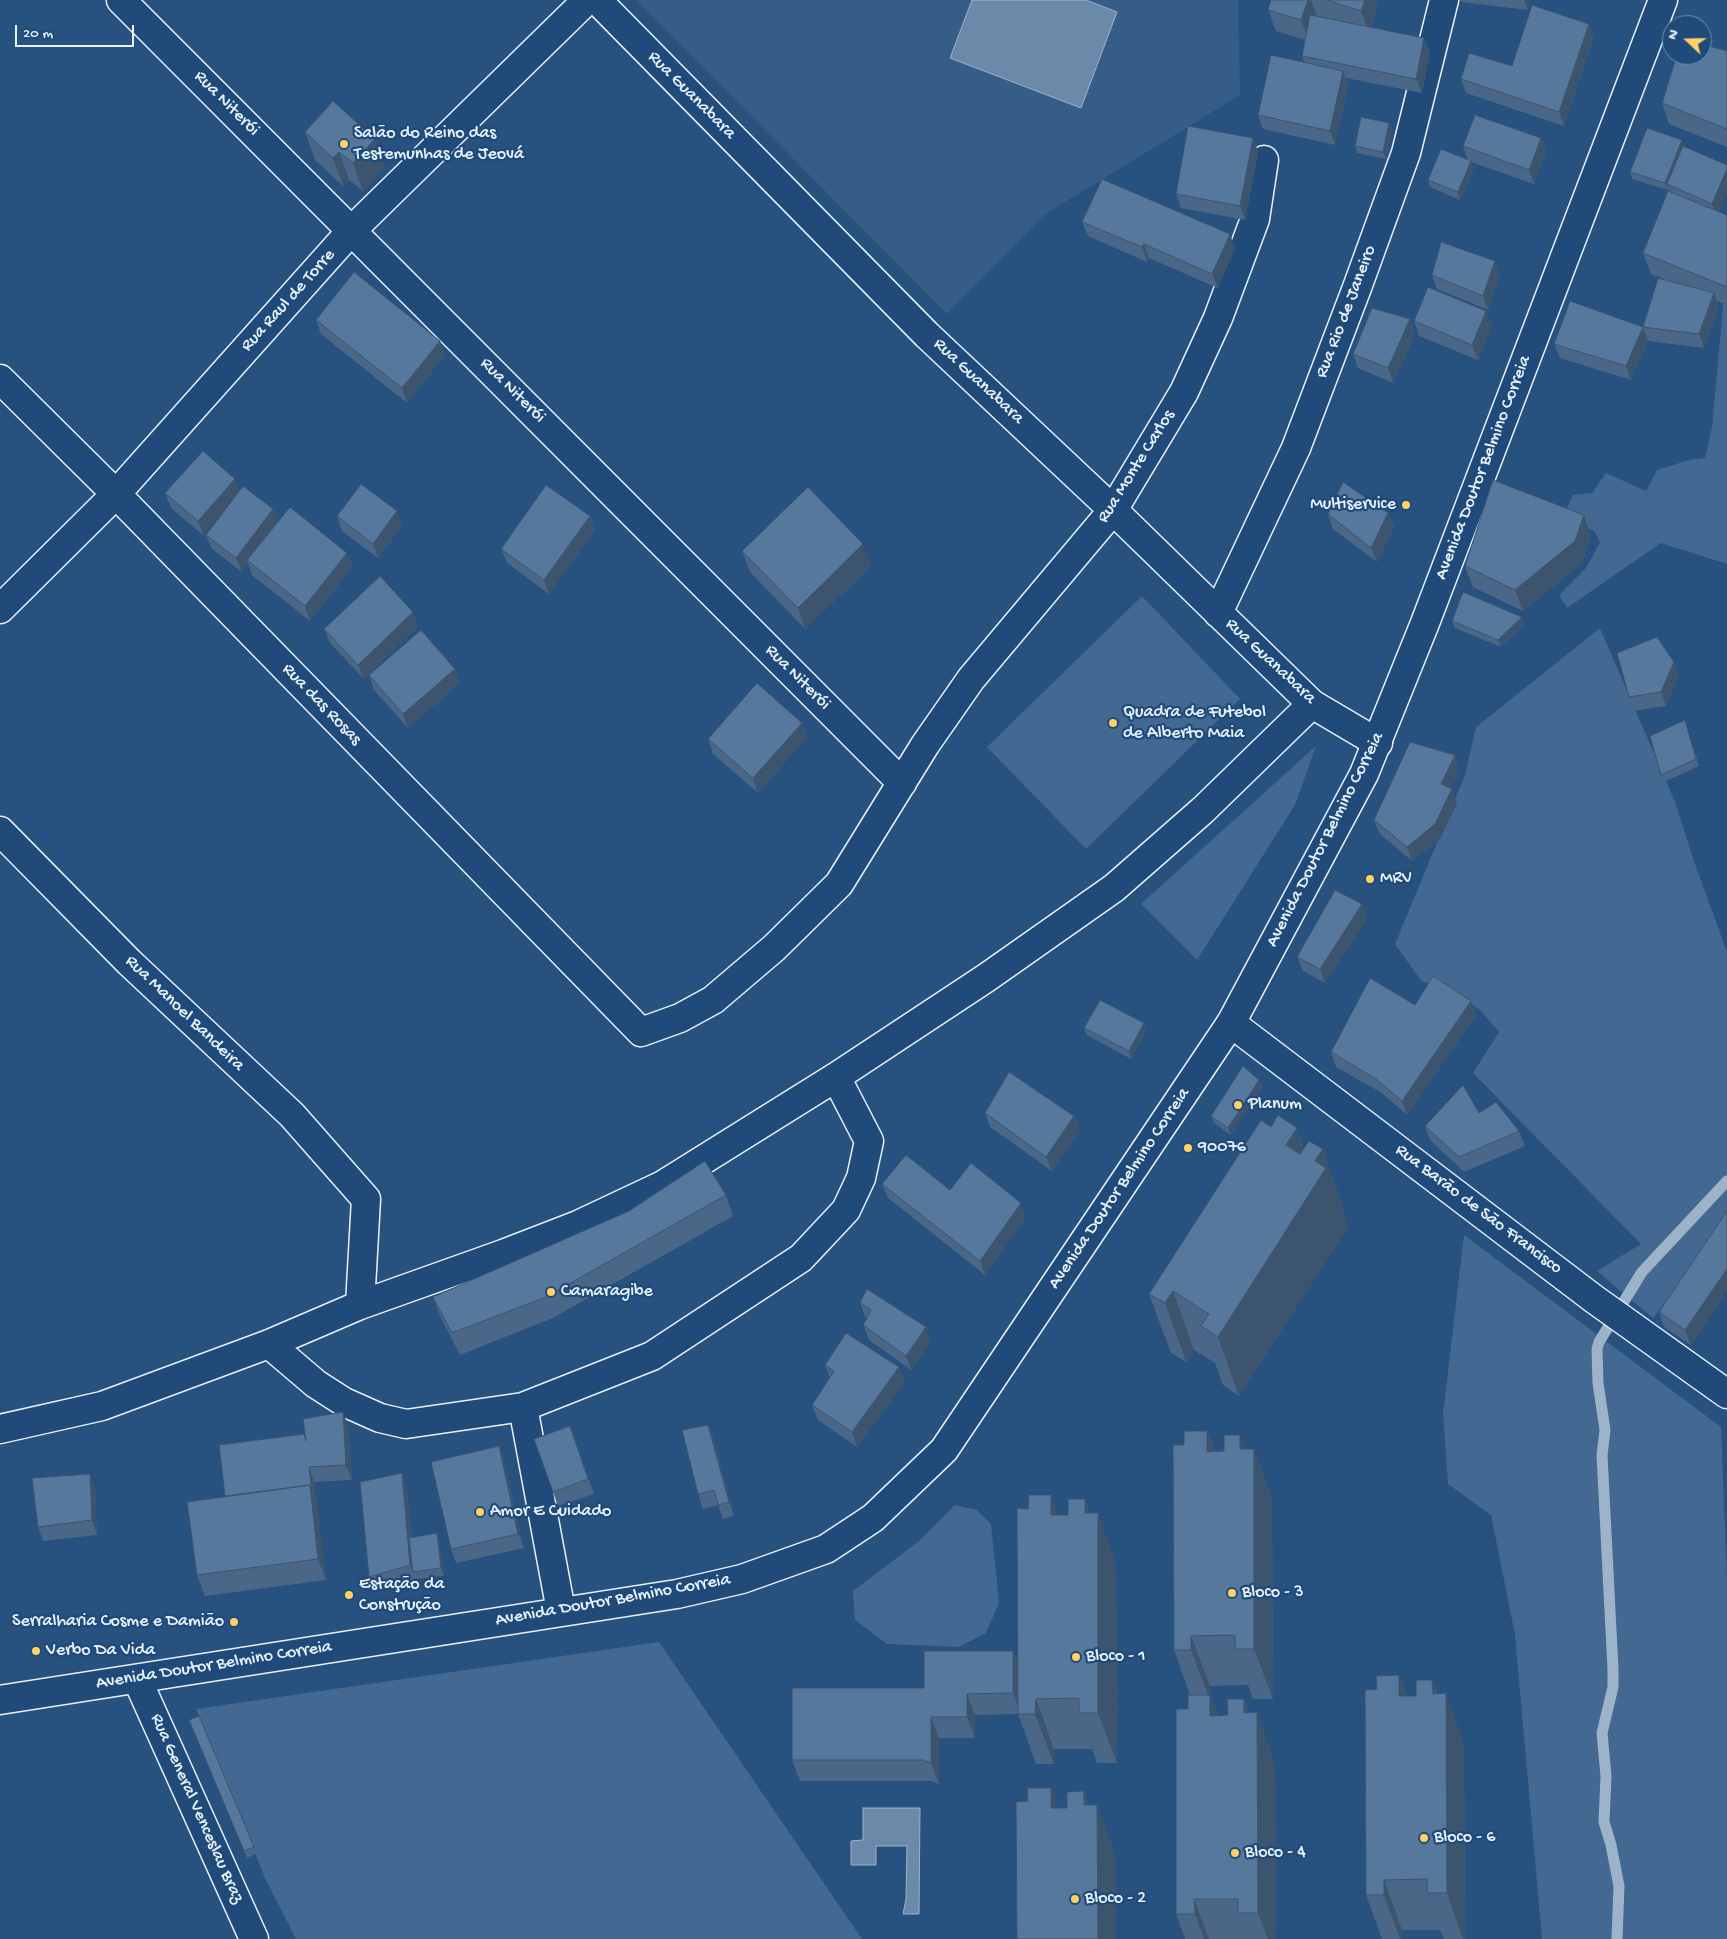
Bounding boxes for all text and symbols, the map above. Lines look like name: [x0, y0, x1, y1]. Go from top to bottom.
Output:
scale bar: [18, 15, 136, 47]
north arrow: [1662, 15, 1712, 65]
text: 20 m: [23, 25, 53, 43]
text: N: [1664, 27, 1683, 42]
street label: Rua Guanabara: [642, 47, 740, 145]
street label: Rua Niterói: [189, 67, 263, 141]
place label: Salão do Reino das Testemunhas de Jeová: [354, 123, 524, 166]
marker: Salão do Reino das Testemunhas de Jeová: [338, 138, 350, 150]
street label: Rua Rio de Janeiro: [1312, 243, 1382, 381]
street label: Rua Raul de Torre: [237, 245, 341, 357]
street label: Rua Guanabara: [928, 334, 1028, 430]
street label: Avenida Doutor Belmino Correia: [1431, 353, 1537, 583]
street label: Rua Niterói: [475, 354, 549, 428]
street label: Rua Monte Carlos: [1094, 406, 1180, 528]
place label: Multiservice: [1310, 494, 1396, 516]
marker: Multiservice: [1400, 499, 1412, 511]
street label: Rua Guanabara: [1220, 614, 1320, 710]
street label: Rua Niterói: [760, 641, 834, 715]
street label: Rua das Rosas: [277, 660, 365, 750]
place label: Quadra de Futebol de Alberto Maia: [1123, 702, 1266, 744]
marker: Quadra de Futebol de Alberto Maia: [1107, 717, 1119, 729]
street label: Avenida Doutor Belmino Correia: [1262, 729, 1390, 951]
place label: MRV: [1380, 868, 1412, 890]
marker: MRV: [1364, 873, 1376, 885]
street label: Rua Manoel Bandeira: [120, 951, 248, 1077]
street label: Avenida Doutor Belmino Correia: [1044, 1084, 1196, 1294]
place label: Planum: [1248, 1094, 1302, 1116]
marker: Planum: [1232, 1099, 1244, 1111]
place label: 90076: [1198, 1137, 1246, 1159]
street label: Rua Barão de São Francisco: [1390, 1140, 1566, 1280]
marker: 90076: [1182, 1142, 1194, 1154]
place label: Camaragibe: [561, 1281, 653, 1303]
marker: Camaragibe: [545, 1286, 557, 1298]
place label: Amor E Cuidado: [490, 1501, 611, 1523]
marker: Amor E Cuidado: [474, 1506, 486, 1518]
street label: Avenida Doutor Belmino Correia: [494, 1570, 732, 1632]
place label: Estação da Construção: [359, 1574, 444, 1616]
place label: Bloco - 3: [1242, 1582, 1303, 1604]
marker: Bloco - 3: [1226, 1587, 1238, 1599]
marker: Estação da Construção: [343, 1589, 355, 1601]
place label: Serralharia Cosme e Damião: [12, 1611, 224, 1633]
marker: Serralharia Cosme e Damião: [228, 1616, 240, 1628]
street label: Avenida Doutor Belmino Correia: [95, 1637, 333, 1695]
place label: Verbo Da Vida: [46, 1640, 155, 1662]
marker: Verbo Da Vida: [30, 1645, 42, 1657]
place label: Bloco - 1: [1086, 1646, 1145, 1668]
marker: Bloco - 1: [1070, 1651, 1082, 1663]
street label: Rua General Venceslau Braz: [144, 1711, 248, 1907]
place label: Bloco - 6: [1434, 1827, 1495, 1849]
marker: Bloco - 6: [1418, 1832, 1430, 1844]
place label: Bloco - 4: [1245, 1842, 1306, 1864]
marker: Bloco - 4: [1229, 1847, 1241, 1859]
place label: Bloco - 2: [1085, 1888, 1146, 1910]
marker: Bloco - 2: [1069, 1893, 1081, 1905]

